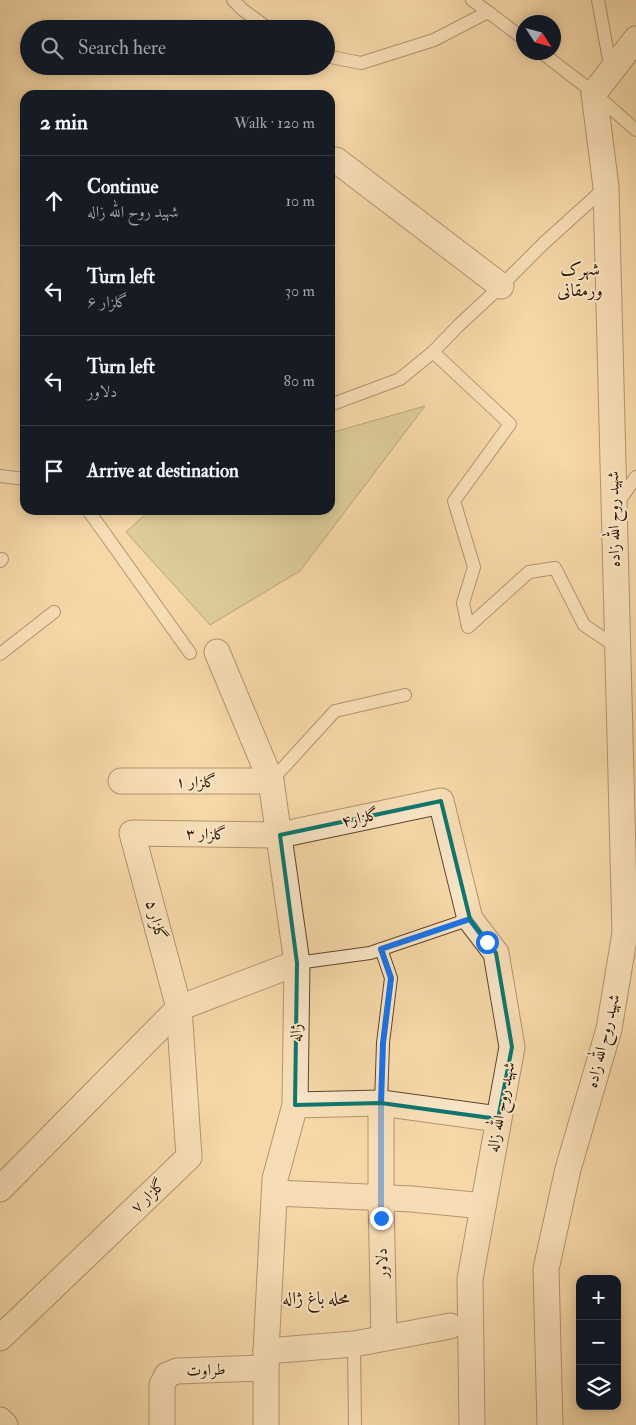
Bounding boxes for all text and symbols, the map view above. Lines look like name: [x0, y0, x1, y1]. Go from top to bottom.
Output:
north arrow: [516, 15, 561, 60]
search box: [20, 20, 335, 75]
icon: search: [38, 34, 66, 62]
text: Search here: [78, 36, 166, 60]
text: 2 min: [40, 109, 88, 136]
text: Walk · 120 m: [234, 113, 315, 133]
text: Continue: [87, 175, 158, 199]
icon: ahead: [40, 187, 68, 215]
text: 10 m: [285, 191, 315, 211]
text: شهید روح الله زاله: [87, 202, 179, 222]
district label: شهرک ورمقانی: [557, 258, 603, 302]
text: Turn left: [87, 265, 155, 289]
icon: left: [40, 277, 68, 305]
text: 30 m: [285, 281, 315, 301]
text: گلزار ۶: [87, 292, 128, 312]
text: Turn left: [87, 355, 155, 379]
icon: left: [40, 367, 68, 395]
text: 80 m: [284, 371, 315, 391]
text: دلاور: [87, 382, 117, 402]
icon: arrive: [40, 457, 68, 485]
text: Arrive at destination: [87, 459, 239, 483]
street label: شهید روح الله زاده: [600, 471, 629, 567]
street label: گلزار ۱: [176, 772, 216, 792]
street label: گلزار۴: [340, 804, 380, 832]
street label: گلزار ۳: [186, 824, 226, 844]
street label: گلزار ۵: [141, 898, 171, 942]
route start: [476, 931, 499, 954]
street label: شهید روح الله زاده: [579, 991, 628, 1091]
street label: ژاله: [286, 1024, 306, 1042]
street label: شهید روح الله زاله: [479, 1060, 523, 1155]
street label: گلزار ۷: [126, 1175, 170, 1217]
route end: [370, 1207, 393, 1230]
street label: دلاور: [372, 1248, 392, 1280]
map controls: [576, 1275, 621, 1410]
button: +: [576, 1275, 621, 1320]
district label: محله باغ ژاله: [282, 1287, 350, 1313]
button: −: [576, 1320, 621, 1365]
street label: طراوت: [186, 1359, 226, 1381]
button: layers: [576, 1365, 621, 1410]

